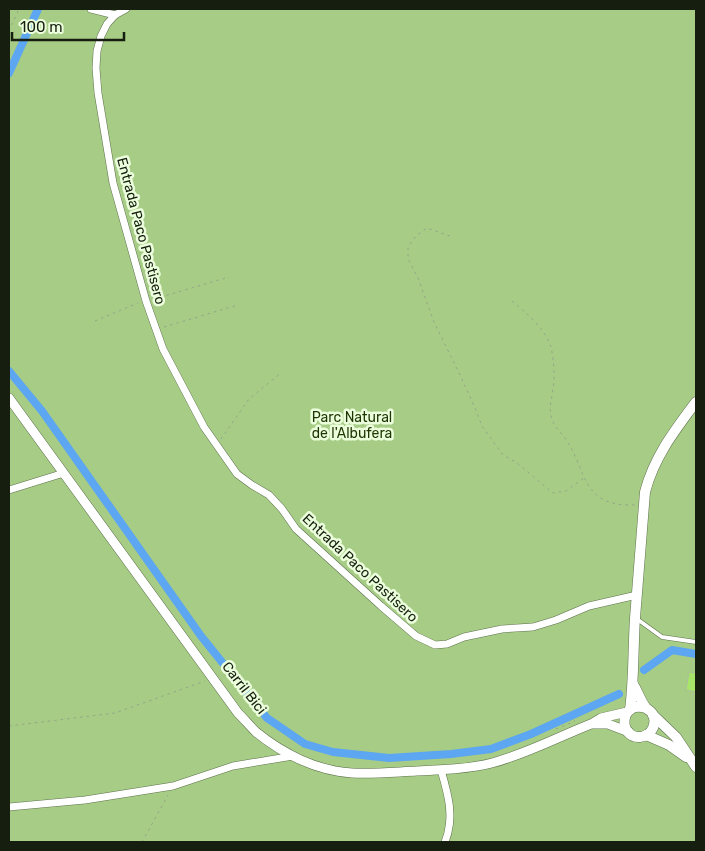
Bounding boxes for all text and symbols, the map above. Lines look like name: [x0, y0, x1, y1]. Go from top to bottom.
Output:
scale bar: [12, 10, 125, 42]
text: 100 m: [20, 18, 62, 36]
street label: Entrada Paco Pastisero: [113, 156, 169, 306]
park label: Parc Natural de l'Albufera: [312, 409, 392, 442]
street label: Entrada Paco Pastisero: [299, 510, 421, 626]
street label: Carril Bici: [218, 658, 270, 718]

